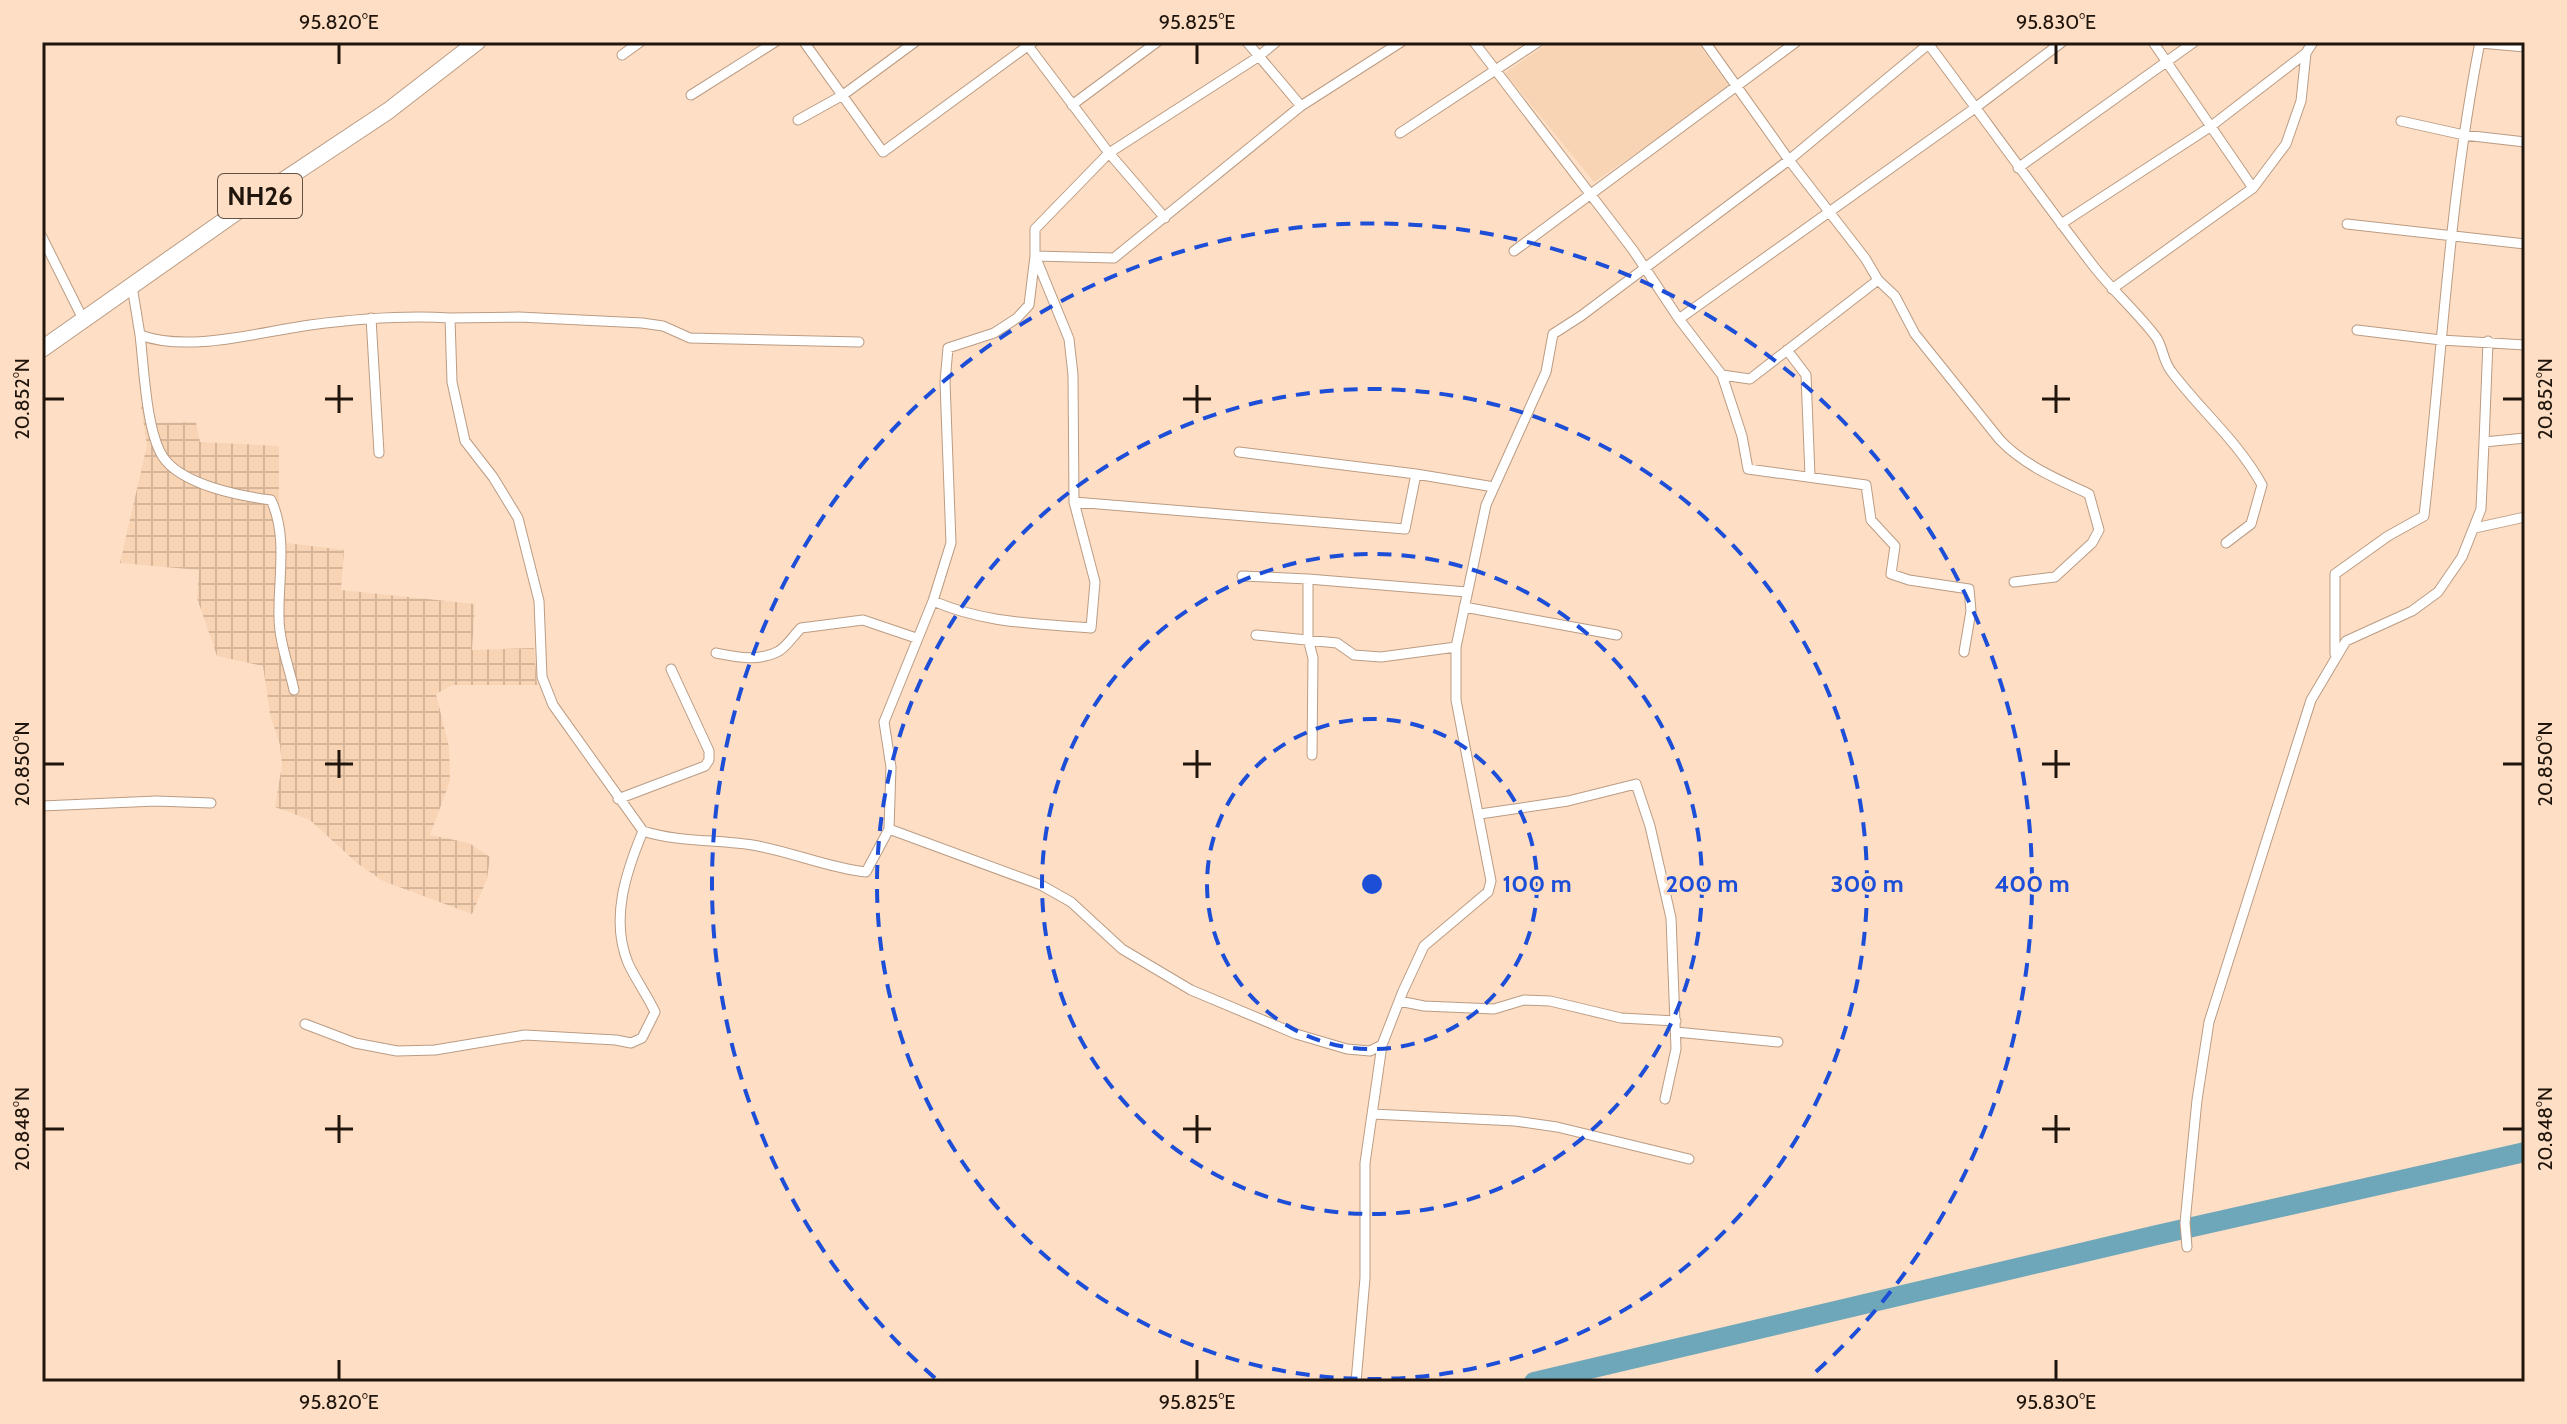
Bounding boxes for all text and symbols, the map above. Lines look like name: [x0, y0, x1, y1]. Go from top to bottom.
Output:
text: 95.820°E: [299, 10, 379, 34]
text: 95.825°E: [1159, 10, 1235, 34]
text: 95.830°E: [2016, 10, 2096, 34]
road number: NH26: [218, 174, 302, 218]
text: 20.852°N: [10, 358, 34, 440]
text: 20.852°N: [2533, 358, 2557, 440]
text: 20.850°N: [10, 721, 34, 807]
text: 20.850°N: [2533, 721, 2557, 807]
text: 100 m: [1502, 869, 1572, 898]
text: 200 m: [1666, 869, 1738, 898]
text: 300 m: [1830, 869, 1904, 898]
text: 400 m: [1994, 869, 2070, 898]
centre of rings: [1358, 870, 1386, 898]
text: 20.848°N: [10, 1087, 34, 1171]
text: 20.848°N: [2533, 1087, 2557, 1171]
text: 95.820°E: [299, 1390, 379, 1414]
text: 95.825°E: [1159, 1390, 1235, 1414]
text: 95.830°E: [2016, 1390, 2096, 1414]

